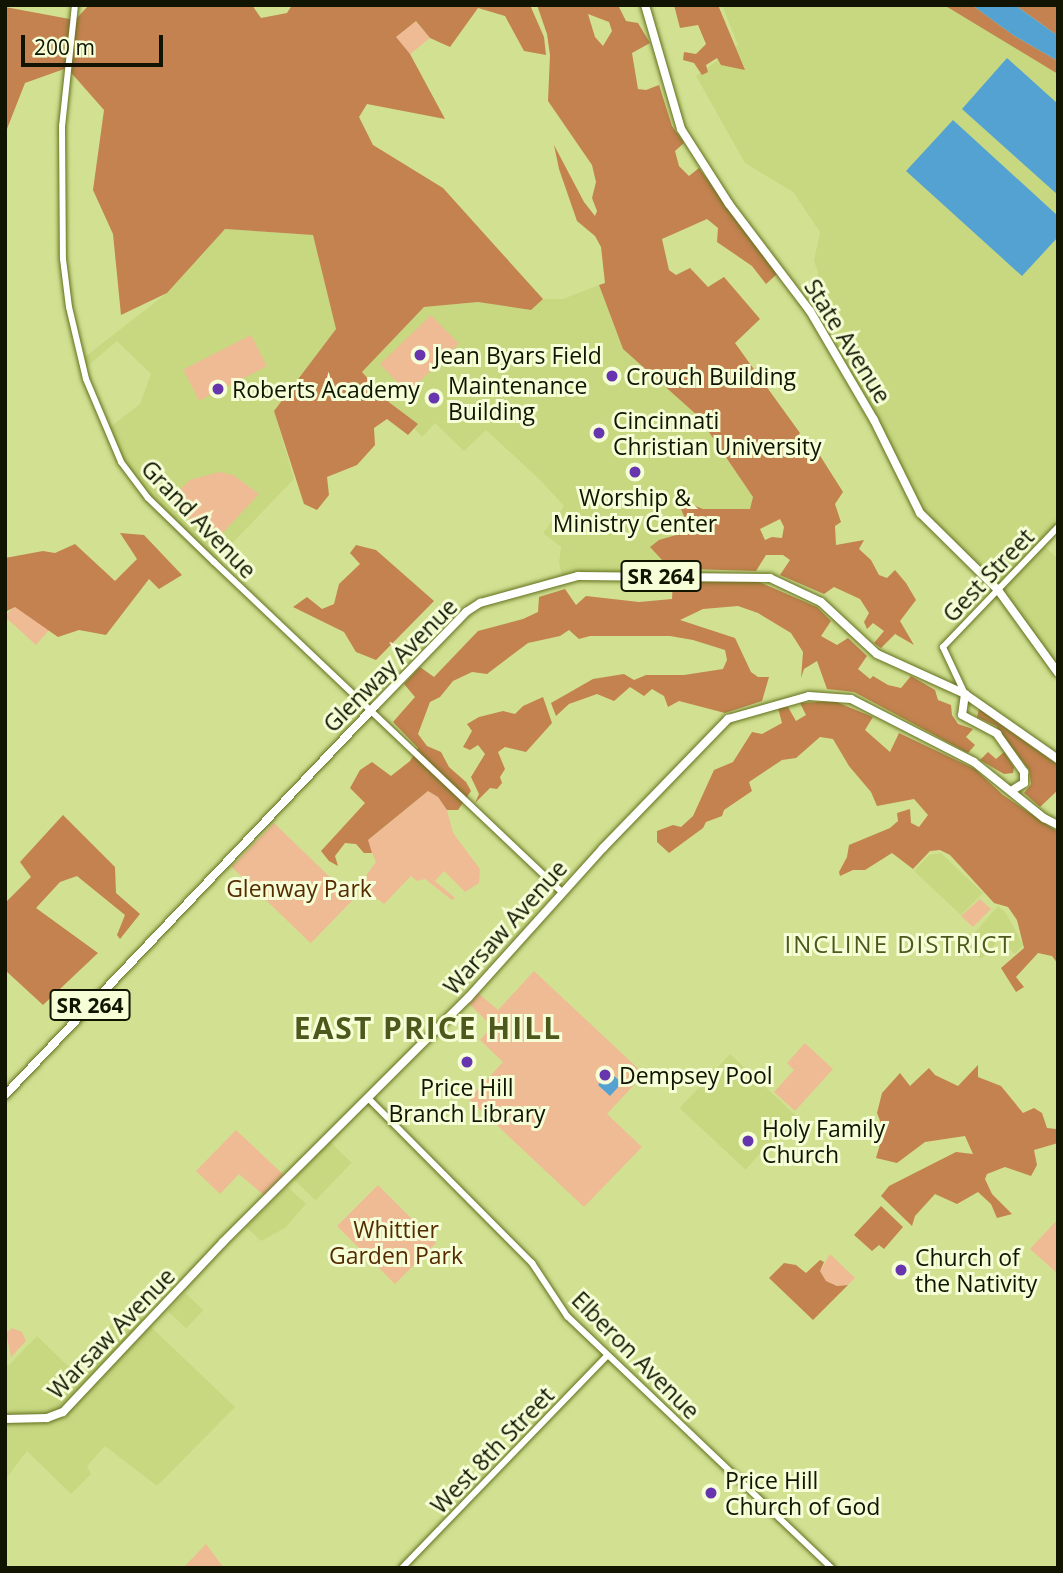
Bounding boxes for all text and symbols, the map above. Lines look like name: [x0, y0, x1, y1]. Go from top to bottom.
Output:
scale bar: [24, 21, 166, 65]
text: 200 m: [34, 33, 95, 61]
street label: State Avenue: [799, 274, 897, 408]
place label: Jean Byars Field: [434, 341, 602, 369]
marker: Jean Byars Field: [412, 347, 428, 363]
place label: Crouch Building: [626, 362, 796, 390]
marker: Crouch Building: [604, 368, 620, 384]
place label: Maintenance Building: [448, 371, 587, 425]
place label: Roberts Academy: [232, 375, 420, 403]
marker: Roberts Academy: [210, 381, 226, 397]
marker: Maintenance Building: [426, 390, 442, 406]
place label: Cincinnati Christian University: [613, 406, 822, 460]
marker: Cincinnati Christian University: [591, 425, 607, 441]
street label: Grand Avenue: [136, 454, 262, 584]
marker: Worship & Ministry Center: [627, 464, 643, 480]
place label: Worship & Ministry Center: [553, 483, 717, 537]
street label: Gest Street: [937, 523, 1039, 627]
road number: SR 264: [619, 558, 703, 594]
street label: Glenway Avenue: [317, 592, 463, 738]
street label: Warsaw Avenue: [438, 854, 572, 1000]
park label: Glenway Park: [226, 874, 372, 902]
district label: INCLINE DISTRICT: [786, 930, 1012, 958]
road number: SR 264: [48, 988, 132, 1023]
district label: EAST PRICE HILL: [296, 1010, 560, 1046]
marker: Price Hill Branch Library: [459, 1054, 475, 1070]
place label: Dempsey Pool: [619, 1061, 773, 1089]
marker: Dempsey Pool: [597, 1067, 613, 1083]
place label: Price Hill Branch Library: [388, 1073, 546, 1127]
place label: Holy Family Church: [762, 1114, 885, 1168]
marker: Holy Family Church: [740, 1133, 756, 1149]
park label: Whittier Garden Park: [329, 1215, 463, 1269]
place label: Church of the Nativity: [915, 1243, 1037, 1297]
street label: Warsaw Avenue: [42, 1262, 180, 1404]
marker: Church of the Nativity: [893, 1262, 909, 1278]
street label: Elberon Avenue: [567, 1286, 705, 1424]
street label: West 8th Street: [425, 1381, 559, 1519]
place label: Price Hill Church of God: [725, 1466, 880, 1520]
marker: Price Hill Church of God: [703, 1485, 719, 1501]

